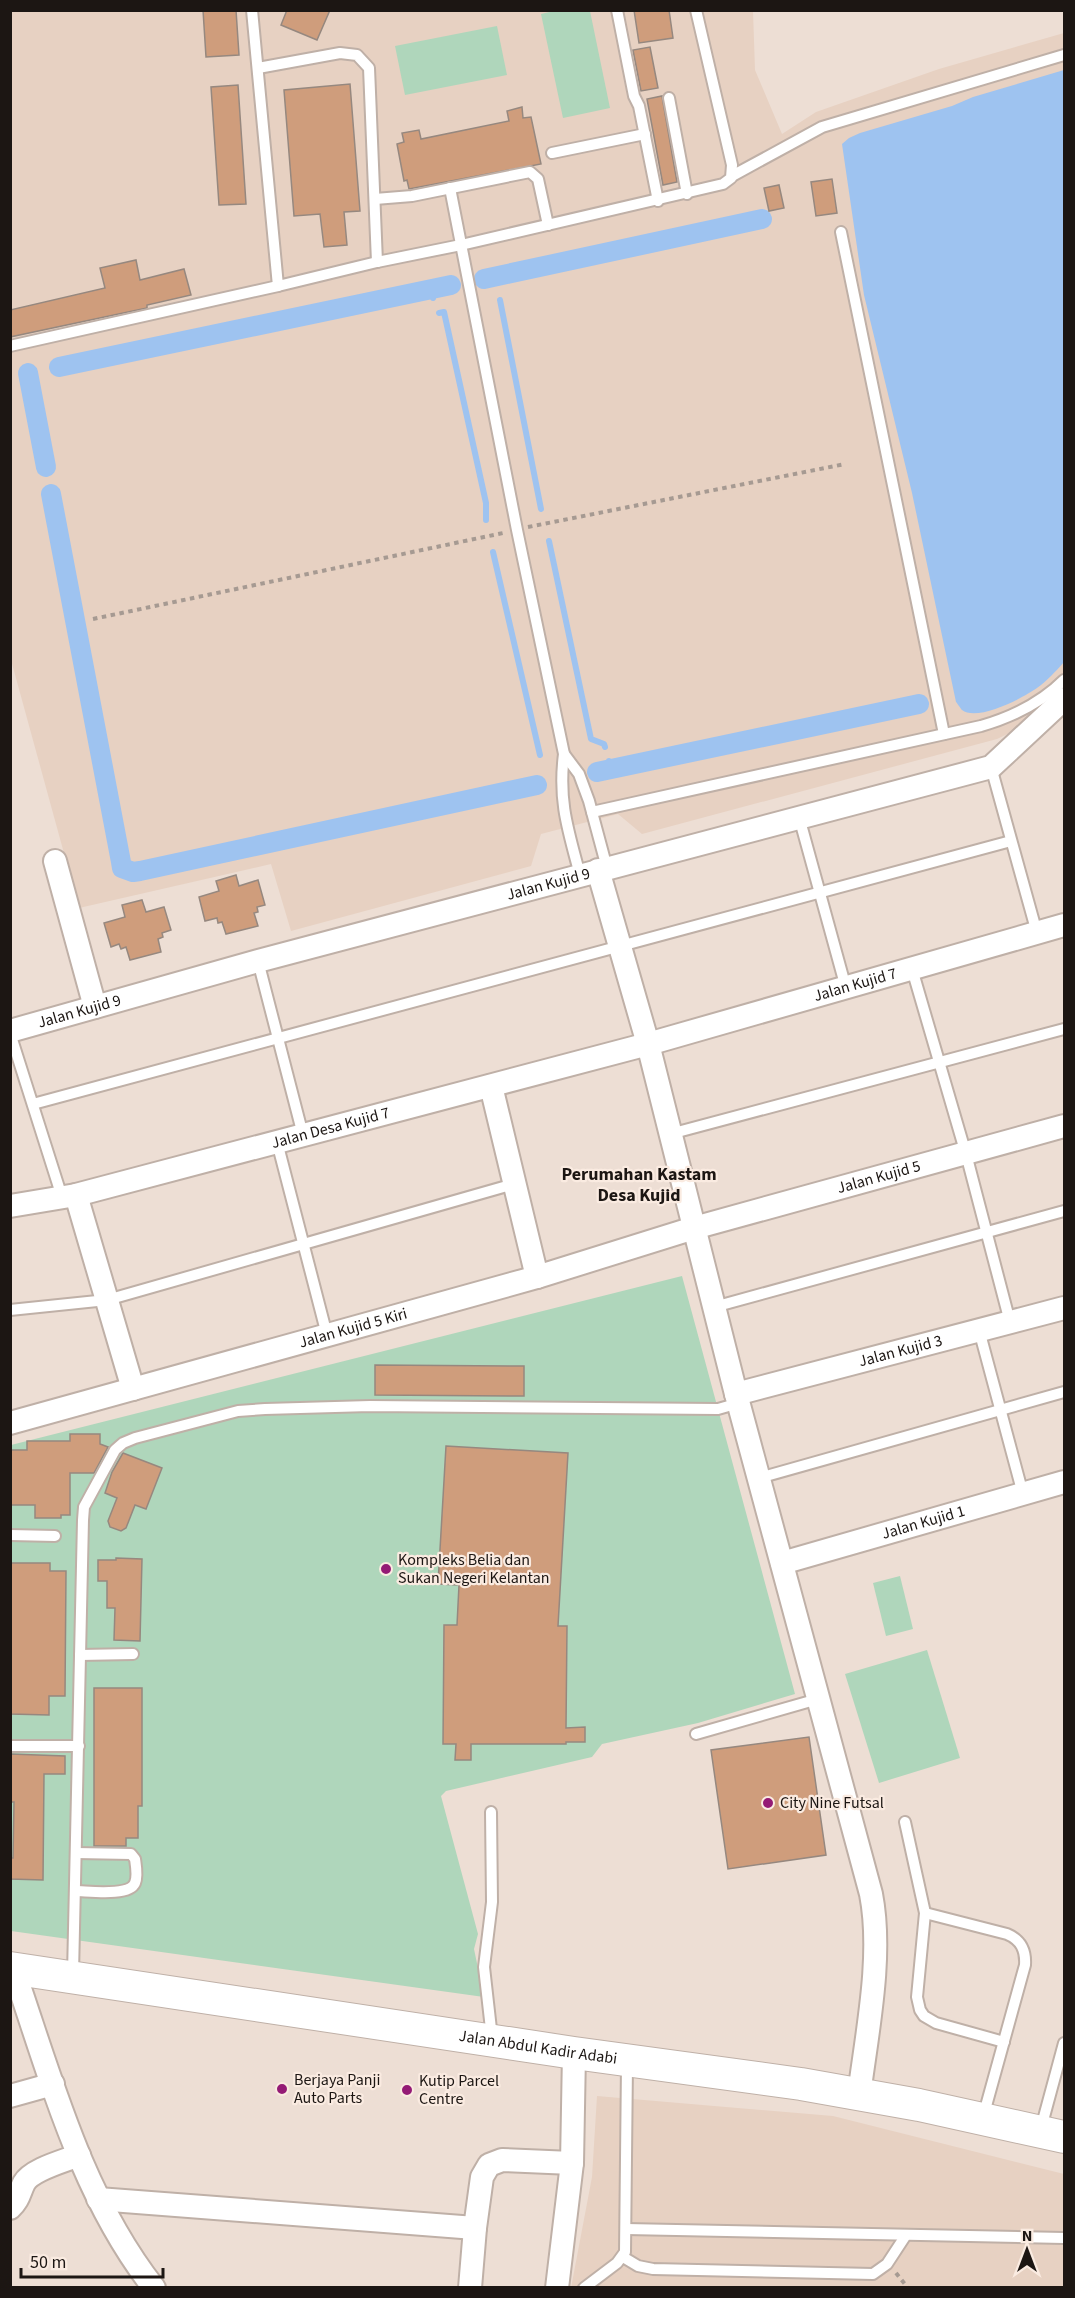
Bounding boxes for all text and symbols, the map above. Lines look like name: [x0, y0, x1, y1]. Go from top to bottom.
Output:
street label: Jalan Kujid 9: [504, 863, 593, 906]
street label: Jalan Kujid 7: [811, 962, 899, 1007]
street label: Jalan Kujid 9: [35, 989, 124, 1034]
street label: Jalan Desa Kujid 7: [269, 1102, 392, 1154]
street label: Jalan Kujid 5: [835, 1155, 923, 1199]
district label: Perumahan Kastam Desa Kujid: [561, 1162, 717, 1208]
street label: Jalan Kujid 5 Kiri: [296, 1302, 410, 1353]
street label: Jalan Kujid 3: [856, 1329, 945, 1372]
street label: Jalan Kujid 1: [879, 1500, 968, 1545]
place label: Kompleks Belia dan Sukan Negeri Kelantan: [398, 1549, 549, 1589]
marker: Kompleks Belia dan Sukan Negeri Kelantan: [379, 1562, 393, 1576]
place label: City Nine Futsal: [780, 1792, 884, 1814]
marker: City Nine Futsal: [761, 1796, 775, 1810]
street label: Jalan Abdul Kadir Adabi: [457, 2025, 619, 2070]
place label: Berjaya Panji Auto Parts: [294, 2069, 380, 2109]
place label: Kutip Parcel Centre: [419, 2070, 499, 2110]
marker: Berjaya Panji Auto Parts: [275, 2082, 289, 2096]
marker: Kutip Parcel Centre: [400, 2083, 414, 2097]
north arrow: [997, 2220, 1057, 2280]
text: N: [1022, 2225, 1032, 2247]
scale bar: [21, 2241, 164, 2279]
text: 50 m: [30, 2250, 66, 2275]

